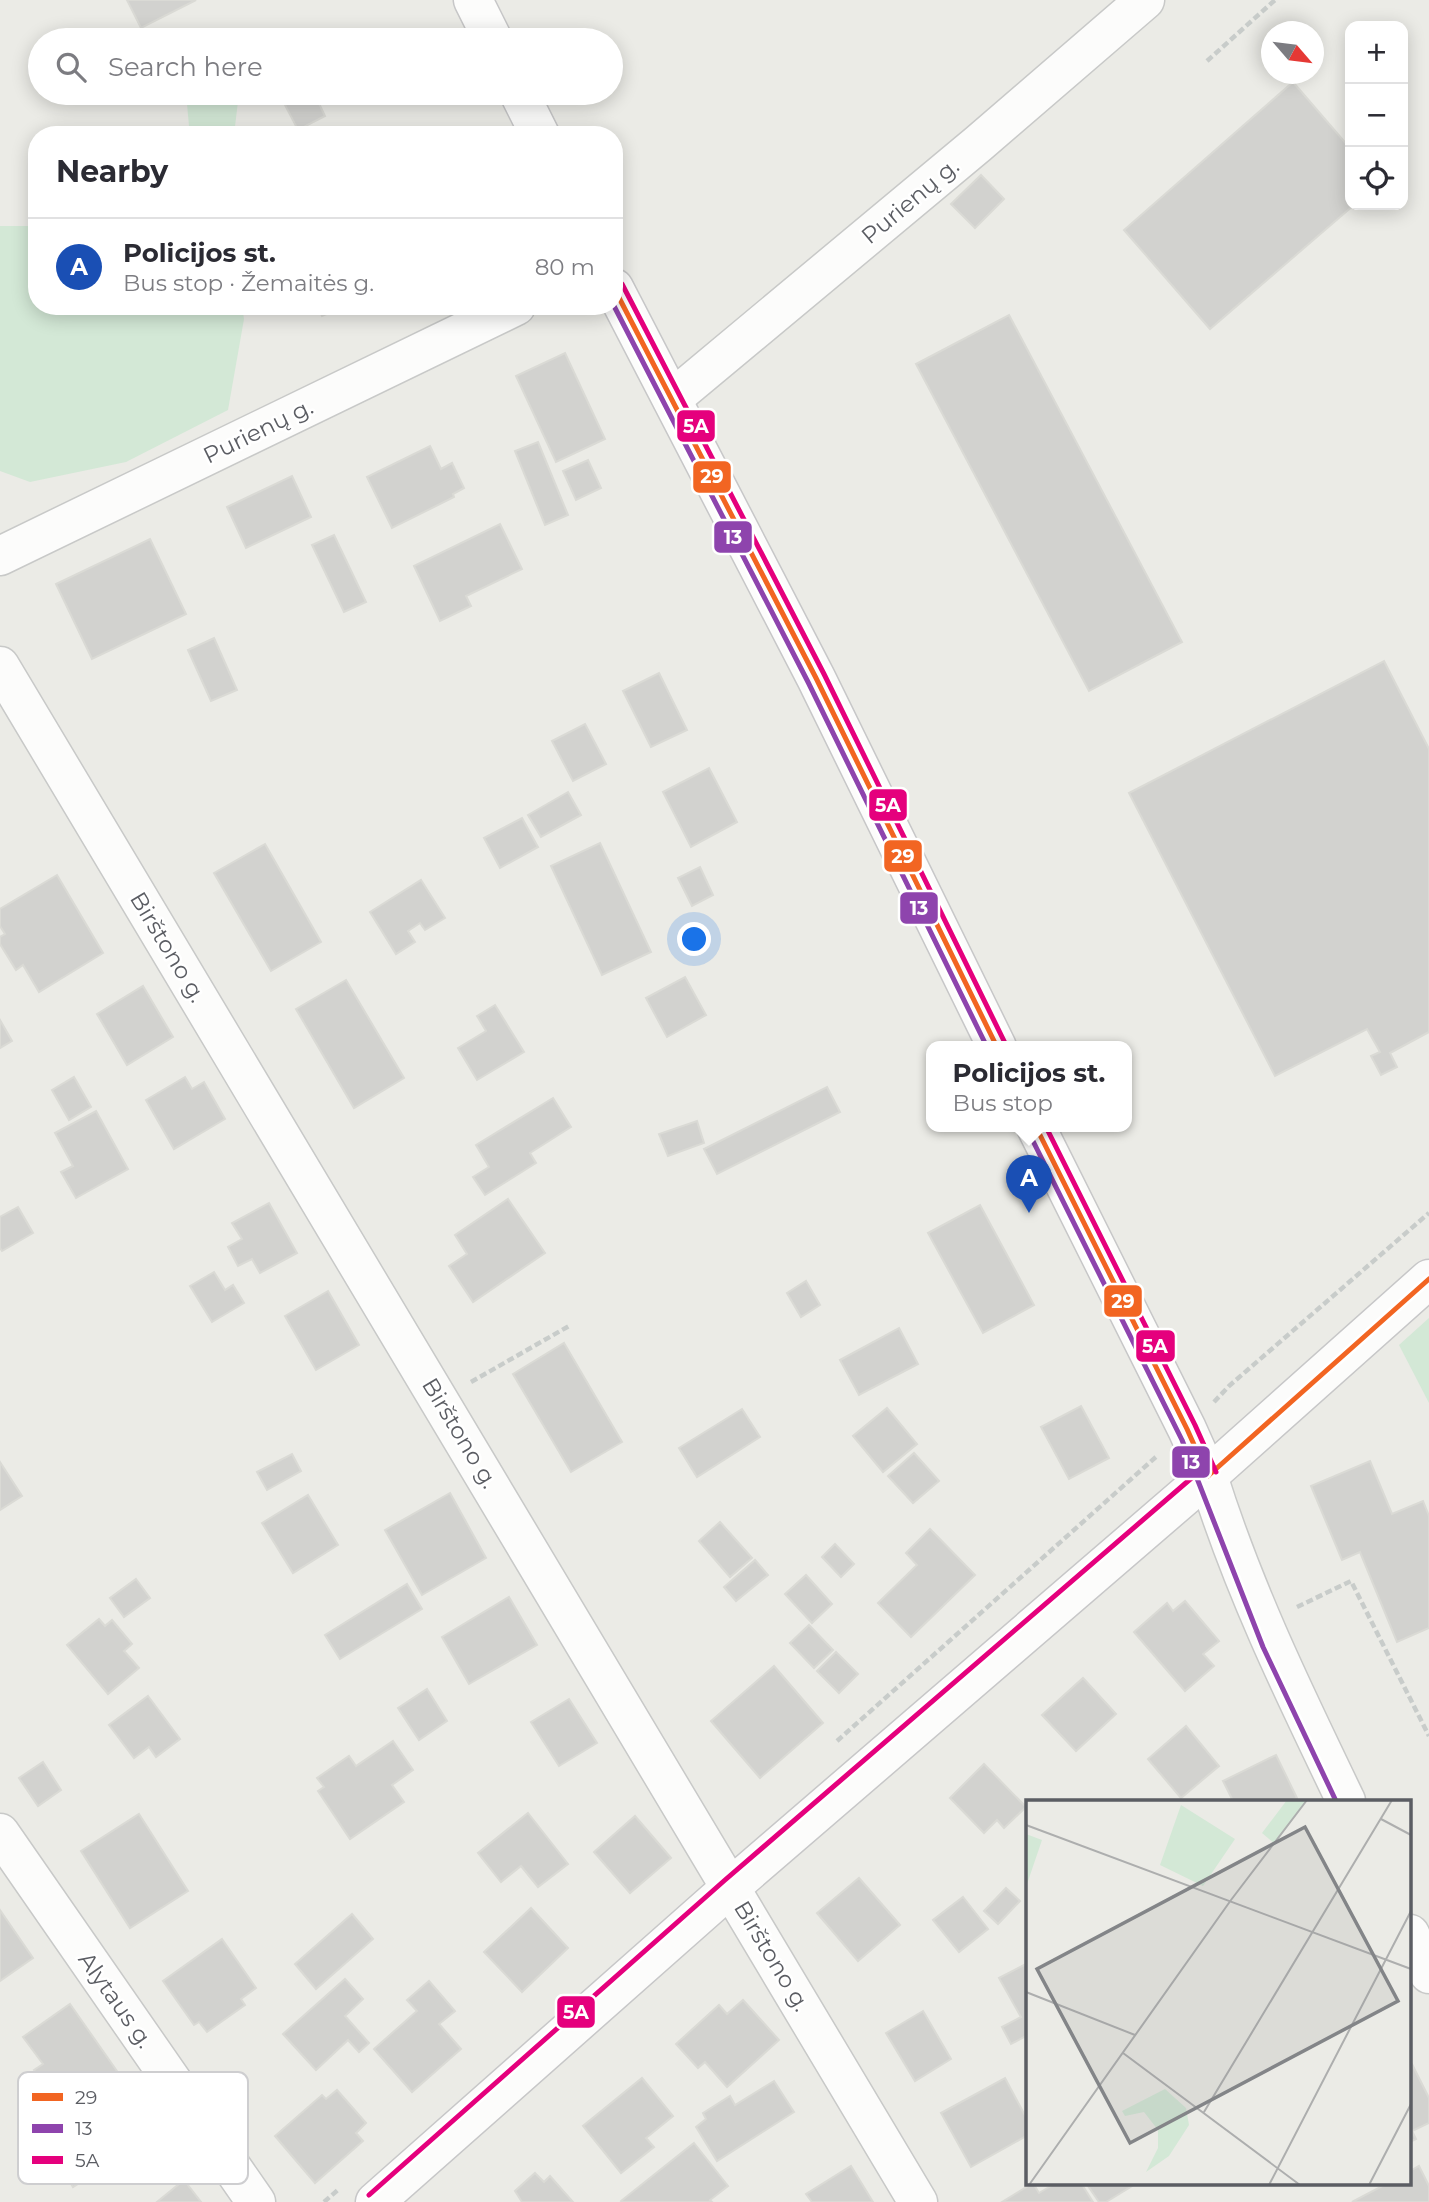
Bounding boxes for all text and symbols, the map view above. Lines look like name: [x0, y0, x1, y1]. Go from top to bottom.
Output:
north arrow: [1261, 21, 1324, 84]
map controls: [1345, 21, 1408, 210]
button: +: [1345, 21, 1408, 84]
search box: [28, 28, 623, 105]
icon: search: [52, 48, 90, 86]
text: Search here: [108, 51, 263, 83]
button: −: [1345, 84, 1408, 147]
button: locate: [1345, 147, 1408, 210]
street label: Purienų g.: [856, 152, 964, 250]
text: Nearby: [56, 153, 168, 190]
text: Policijos st.: [123, 237, 276, 269]
text: A: [70, 253, 88, 281]
text: 80 m: [535, 253, 595, 281]
text: Bus stop · Žemaitės g.: [123, 269, 374, 297]
street label: Purienų g.: [198, 392, 318, 470]
line badge: 5A: [676, 409, 716, 443]
text: 5A: [683, 415, 709, 438]
line badge: 29: [692, 460, 732, 494]
text: 29: [700, 465, 724, 488]
line badge: 13: [713, 520, 753, 554]
text: 13: [724, 526, 742, 549]
line badge: 5A: [868, 788, 908, 822]
text: 5A: [875, 794, 901, 817]
line badge: 29: [883, 839, 923, 873]
text: 29: [891, 845, 915, 868]
street label: Birštono g.: [124, 887, 212, 1007]
line badge: 13: [899, 891, 939, 925]
text: 13: [910, 897, 928, 920]
your location: [677, 922, 711, 956]
popup: [926, 1041, 1132, 1132]
text: Policijos st.: [953, 1057, 1105, 1089]
text: Bus stop: [953, 1089, 1053, 1117]
pin: A: [1006, 1155, 1052, 1213]
line badge: 29: [1103, 1284, 1143, 1318]
text: 29: [1111, 1290, 1135, 1313]
line badge: 5A: [1135, 1329, 1176, 1363]
text: 5A: [1142, 1335, 1168, 1358]
street label: Birštono g.: [416, 1373, 504, 1493]
line badge: 13: [1171, 1445, 1211, 1479]
text: 13: [1182, 1451, 1200, 1474]
inset map: [1026, 1800, 1412, 2184]
street label: Birštono g.: [728, 1896, 816, 2016]
street label: Alytaus g.: [73, 1947, 159, 2053]
line badge: 5A: [556, 1995, 596, 2029]
text: 5A: [563, 2001, 589, 2024]
legend: [18, 2072, 248, 2184]
text: 29: [75, 2086, 97, 2109]
text: 13: [75, 2117, 93, 2140]
text: 5A: [75, 2149, 100, 2172]

